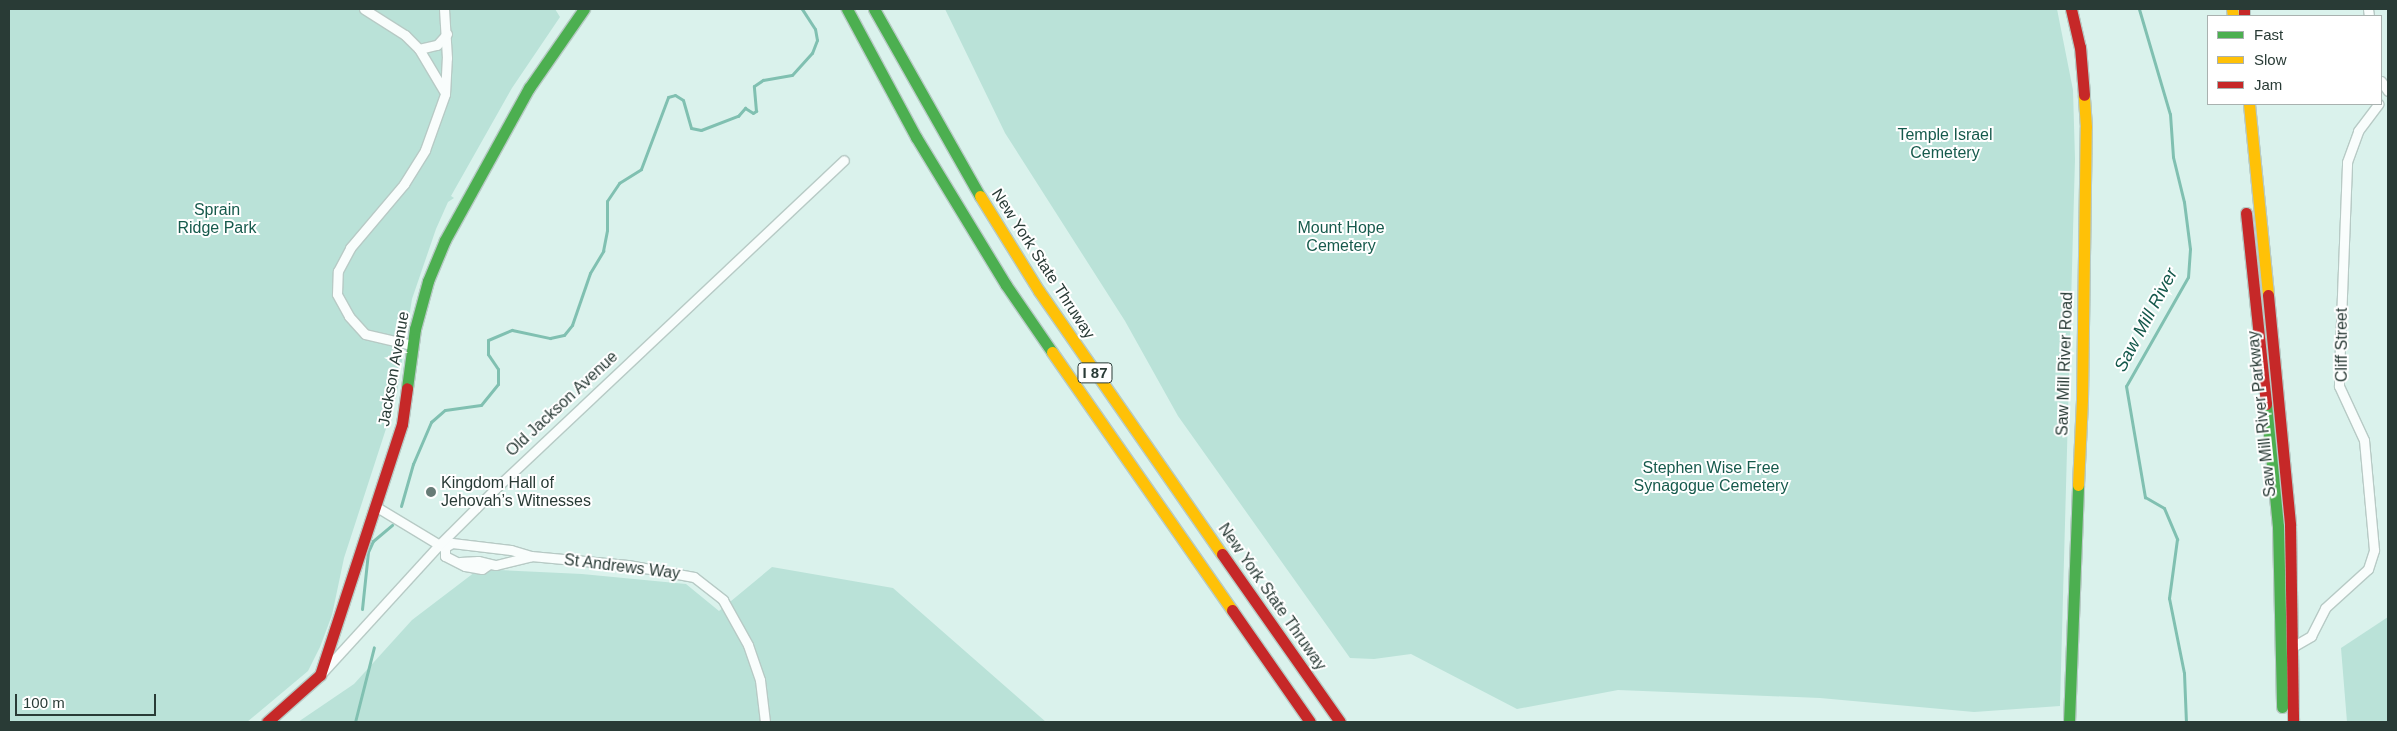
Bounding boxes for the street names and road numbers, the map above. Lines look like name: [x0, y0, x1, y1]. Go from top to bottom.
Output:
street label: New York State Thruway: [987, 185, 1099, 343]
street label: Saw Mill River Road: [2053, 292, 2077, 436]
street label: Cliff Street: [2332, 308, 2352, 382]
street label: Jackson Avenue: [374, 310, 414, 428]
street label: Saw Mill River Parkway: [2244, 330, 2280, 498]
street label: Old Jackson Avenue: [502, 347, 622, 461]
road number: I 87: [1076, 360, 1114, 386]
street label: New York State Thruway: [1214, 520, 1330, 674]
street label: St Andrews Way: [562, 550, 682, 584]

